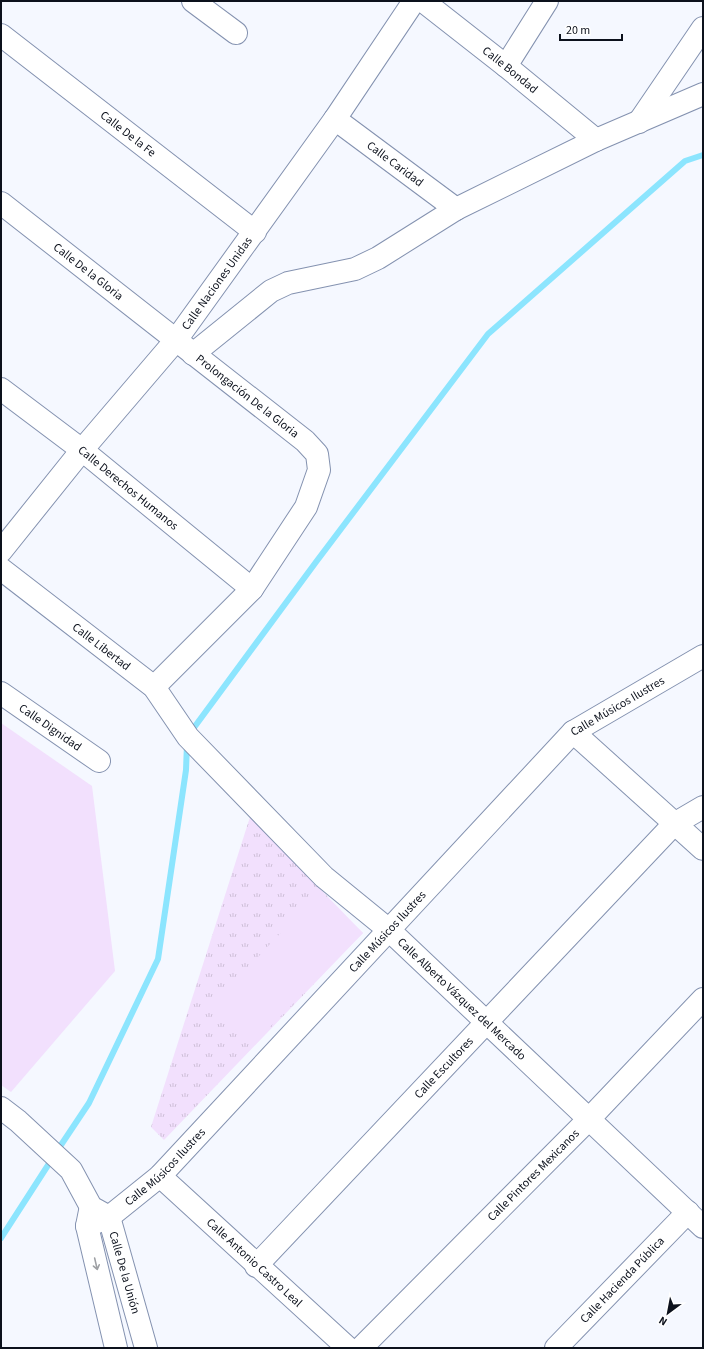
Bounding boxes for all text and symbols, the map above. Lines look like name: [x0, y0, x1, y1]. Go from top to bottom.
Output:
scale bar: [560, 16, 622, 42]
text: 20 m: [566, 22, 590, 39]
street label: Calle Bondad: [478, 42, 541, 98]
street label: Calle De la Fe: [96, 107, 159, 161]
street label: Calle Caridad: [363, 137, 427, 191]
street label: Calle Naciones Unidas: [178, 234, 257, 334]
street label: Calle De la Gloria: [49, 239, 127, 305]
street label: Prolongación De la Gloria: [192, 351, 302, 442]
street label: Calle Derechos Humanos: [74, 442, 182, 534]
street label: Calle Libertad: [69, 619, 134, 675]
street label: Calle Músicos Ilustres: [567, 672, 668, 741]
street label: Calle Dignidad: [15, 700, 85, 755]
street label: Calle Músicos Ilustres: [345, 887, 430, 977]
street label: Calle Alberto Vázquez del Mercado: [393, 934, 530, 1064]
street label: Calle Escultores: [411, 1033, 477, 1103]
street label: Calle Músicos Ilustres: [121, 1124, 210, 1210]
street label: Calle Pintores Mexicanos: [484, 1125, 583, 1225]
street label: Calle Antonio Castro Leal: [202, 1214, 306, 1311]
street label: Calle De la Unión: [104, 1229, 144, 1316]
street label: Calle Hacienda Pública: [576, 1233, 669, 1327]
one-way arrow: [93, 1257, 100, 1270]
north arrow: [648, 1293, 688, 1333]
text: N: [656, 1313, 670, 1329]

